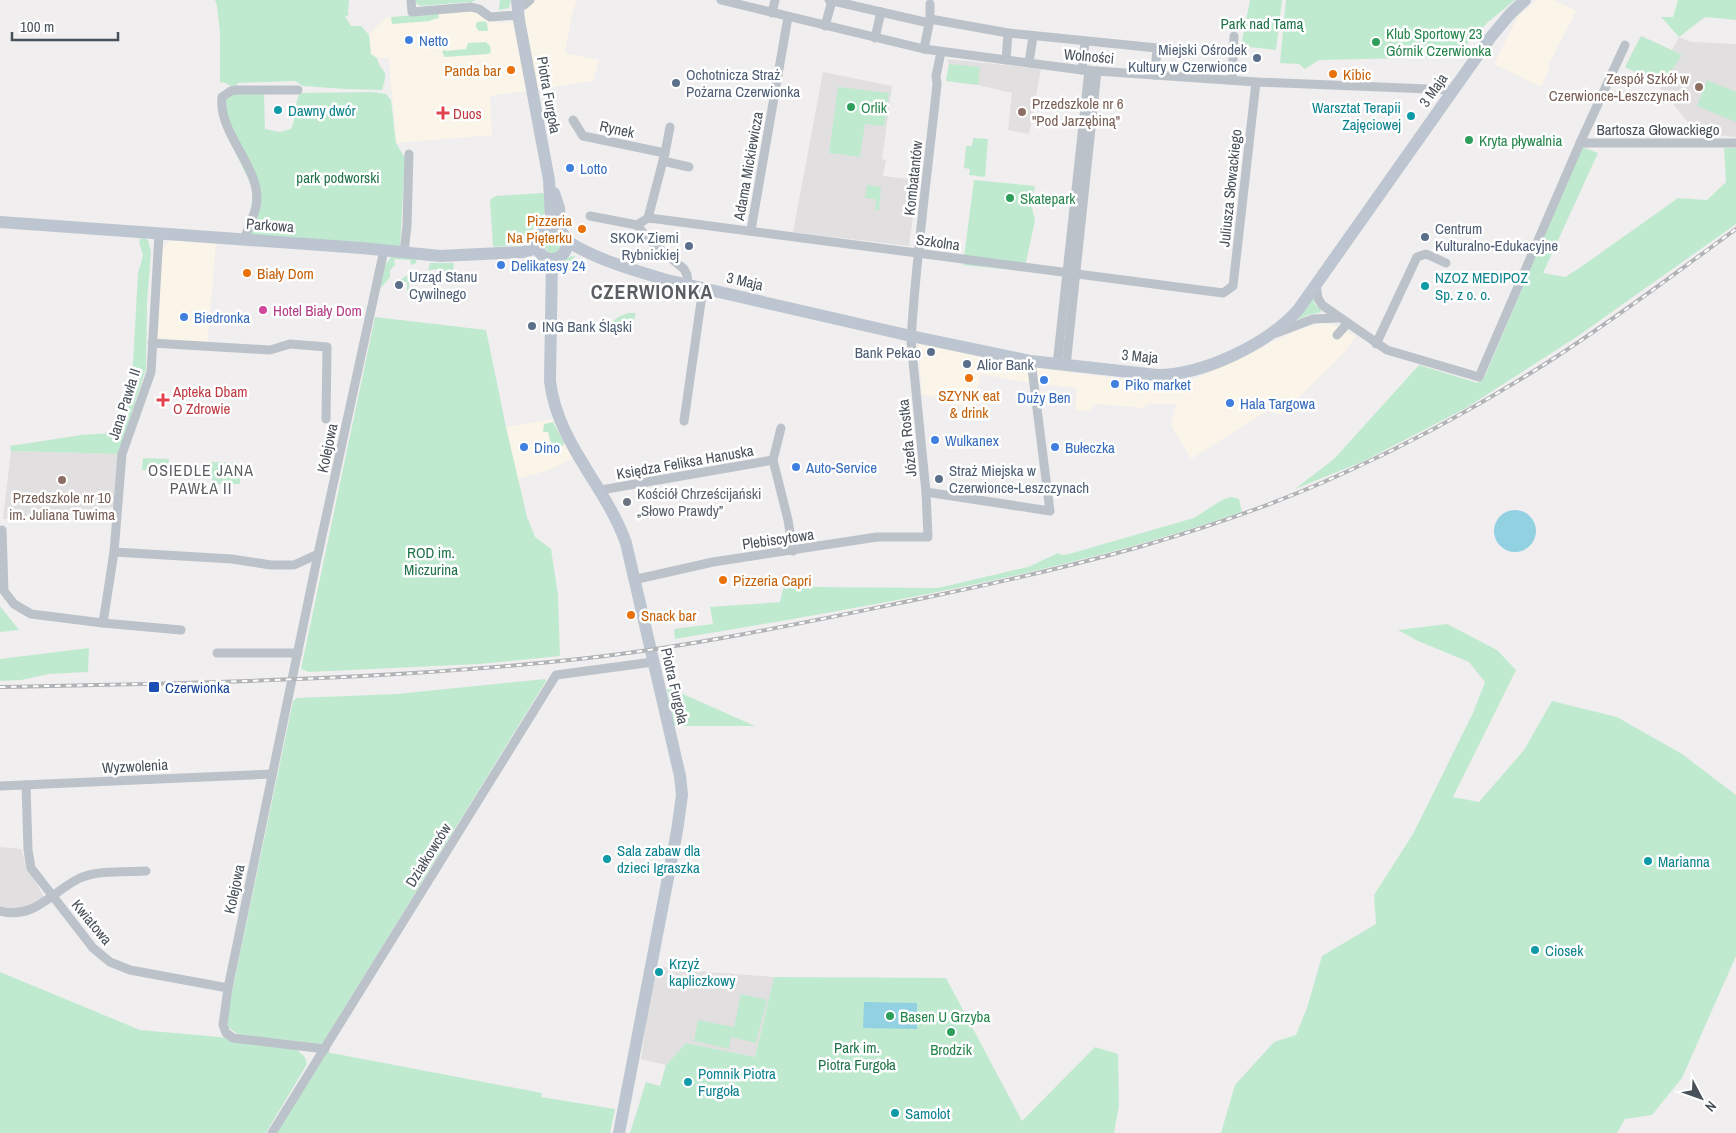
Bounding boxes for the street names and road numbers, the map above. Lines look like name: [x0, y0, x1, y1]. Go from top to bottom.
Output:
street label: Wolności: [1063, 43, 1115, 69]
street label: Piotra Furgoła: [532, 55, 566, 135]
street label: 3 Maja: [1414, 69, 1452, 111]
street label: Adama Mickiewicza: [728, 110, 768, 223]
street label: Rynek: [598, 115, 637, 143]
street label: Bartosza Głowackiego: [1596, 119, 1720, 140]
street label: Juliusza Słowackiego: [1213, 128, 1247, 248]
street label: Kombatantów: [899, 139, 927, 217]
street label: Parkowa: [245, 213, 295, 237]
street label: Szkolna: [915, 229, 961, 255]
street label: 3 Maja: [725, 267, 765, 295]
street label: 3 Maja: [1121, 344, 1159, 368]
street label: Jana Pawła II: [103, 366, 145, 442]
street label: Józefa Rostka: [892, 398, 922, 478]
street label: Kolejowa: [312, 421, 342, 475]
street label: Księdza Feliksa Hanuska: [615, 440, 755, 484]
street label: Plebiscytowa: [741, 524, 815, 554]
street label: Piotra Furgoła: [656, 646, 694, 726]
street label: Wyzwolenia: [101, 754, 169, 778]
street label: Działkowców: [400, 819, 456, 891]
street label: Kolejowa: [219, 862, 249, 916]
street label: Kwiatowa: [67, 895, 117, 949]

